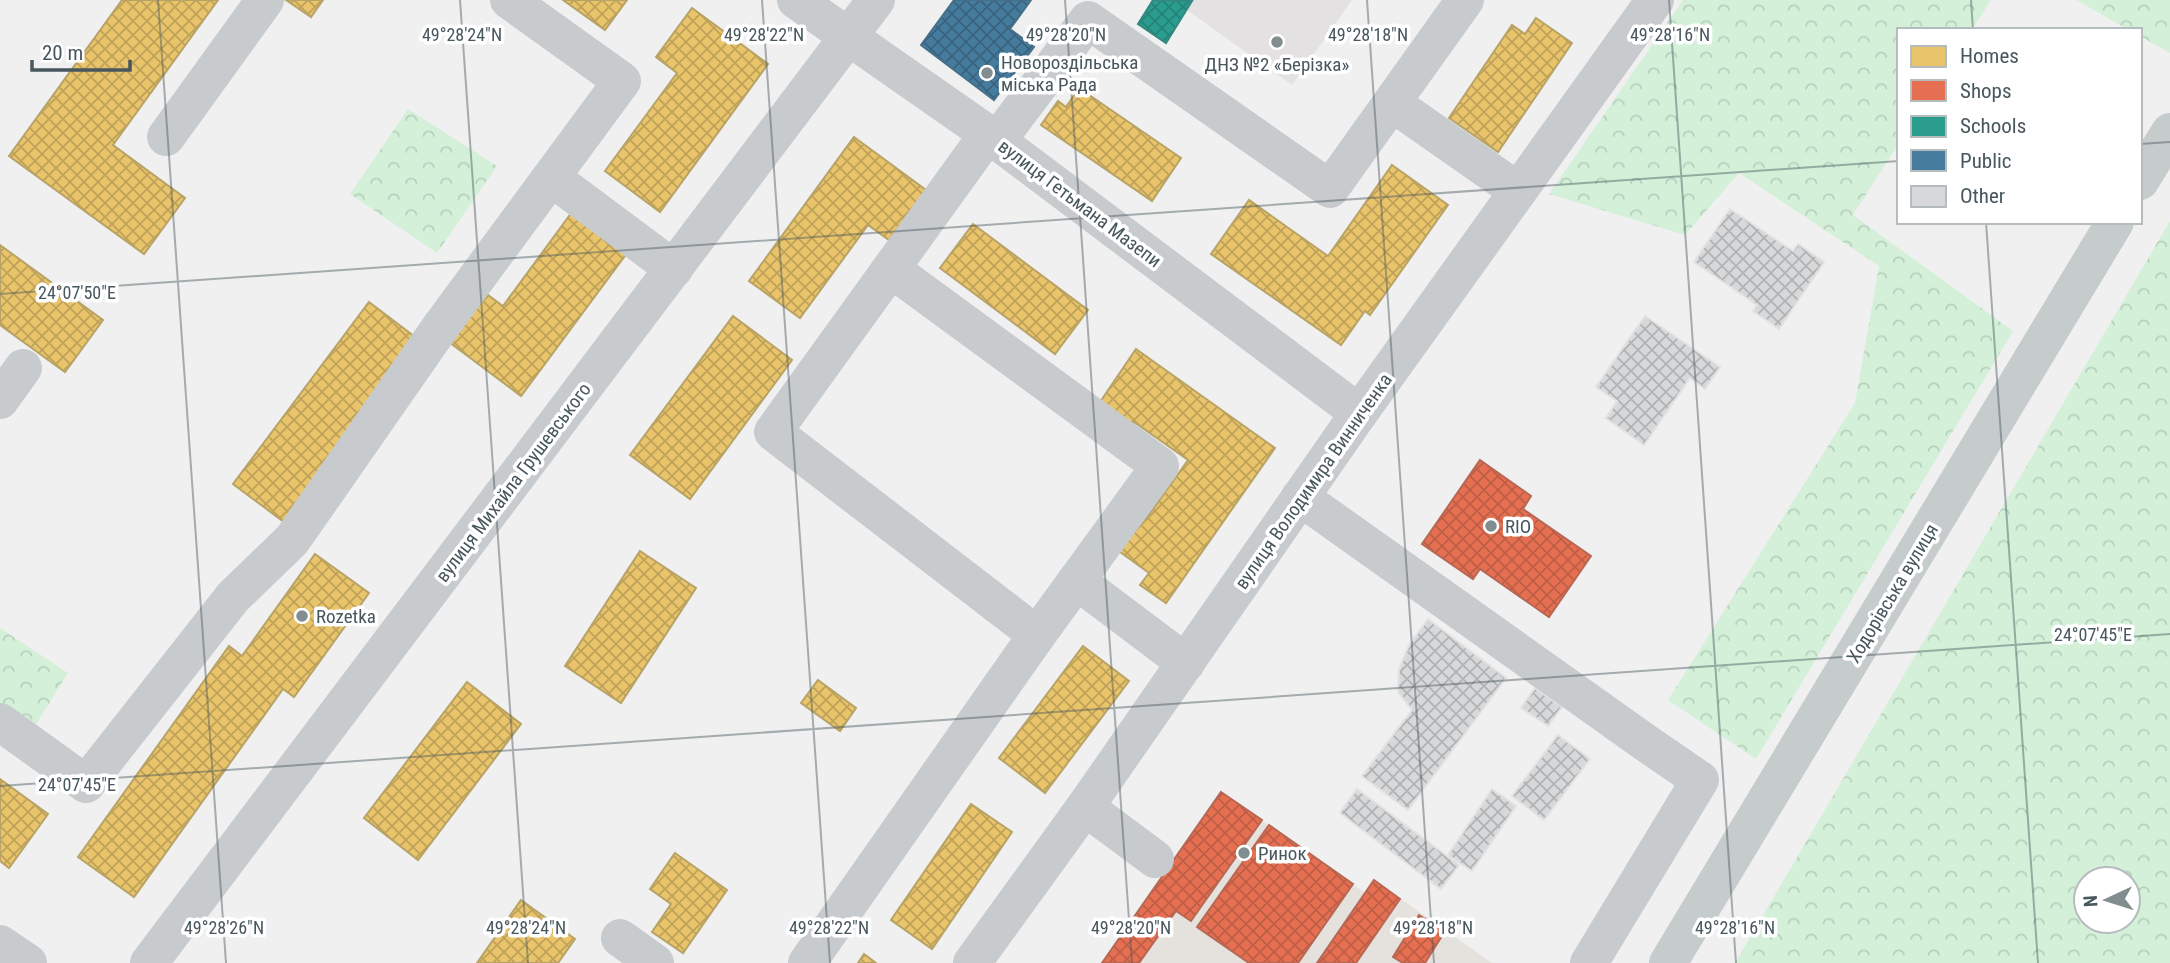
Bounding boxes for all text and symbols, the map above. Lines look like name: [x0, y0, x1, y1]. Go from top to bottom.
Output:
text: 49°28'24"N: [422, 24, 502, 45]
text: 49°28'22"N: [724, 24, 804, 45]
text: 49°28'20"N: [1026, 24, 1106, 45]
text: 49°28'18"N: [1328, 24, 1408, 45]
text: 49°28'16"N: [1630, 24, 1710, 45]
scale bar: [32, 28, 130, 72]
legend: [1897, 28, 2142, 224]
marker: ДНЗ №2 «Берізка»: [1269, 34, 1285, 50]
text: 20 m: [42, 41, 83, 65]
text: Homes: [1960, 44, 2019, 68]
place label: Новороздільська міська Рада: [1001, 51, 1138, 96]
place label: ДНЗ №2 «Берізка»: [1205, 53, 1349, 76]
marker: Новороздільська міська Рада: [979, 65, 995, 81]
text: Shops: [1960, 79, 2012, 103]
text: Schools: [1960, 114, 2026, 138]
street label: вулиця Гетьмана Мазепи: [994, 135, 1166, 272]
text: Public: [1960, 149, 2012, 173]
text: Other: [1960, 184, 2005, 208]
text: 24°07'50"E: [38, 282, 116, 303]
street label: вулиця Володимира Винниченка: [1230, 369, 1397, 594]
street label: вулиця Михайла Грушевського: [431, 378, 596, 586]
place label: RIO: [1505, 515, 1531, 538]
marker: RIO: [1483, 518, 1499, 534]
street label: Ходорівська вулиця: [1842, 520, 1943, 667]
place label: Rozetka: [316, 605, 376, 628]
marker: Rozetka: [294, 608, 310, 624]
text: 24°07'45"E: [2054, 624, 2132, 645]
text: 24°07'45"E: [38, 774, 116, 795]
place label: Ринок: [1258, 842, 1307, 865]
marker: Ринок: [1236, 845, 1252, 861]
north arrow: [2072, 865, 2142, 935]
text: N: [2079, 895, 2102, 908]
text: 49°28'26"N: [184, 917, 264, 938]
text: 49°28'24"N: [486, 917, 566, 938]
text: 49°28'22"N: [789, 917, 869, 938]
text: 49°28'20"N: [1091, 917, 1171, 938]
text: 49°28'18"N: [1393, 917, 1473, 938]
text: 49°28'16"N: [1695, 917, 1775, 938]

